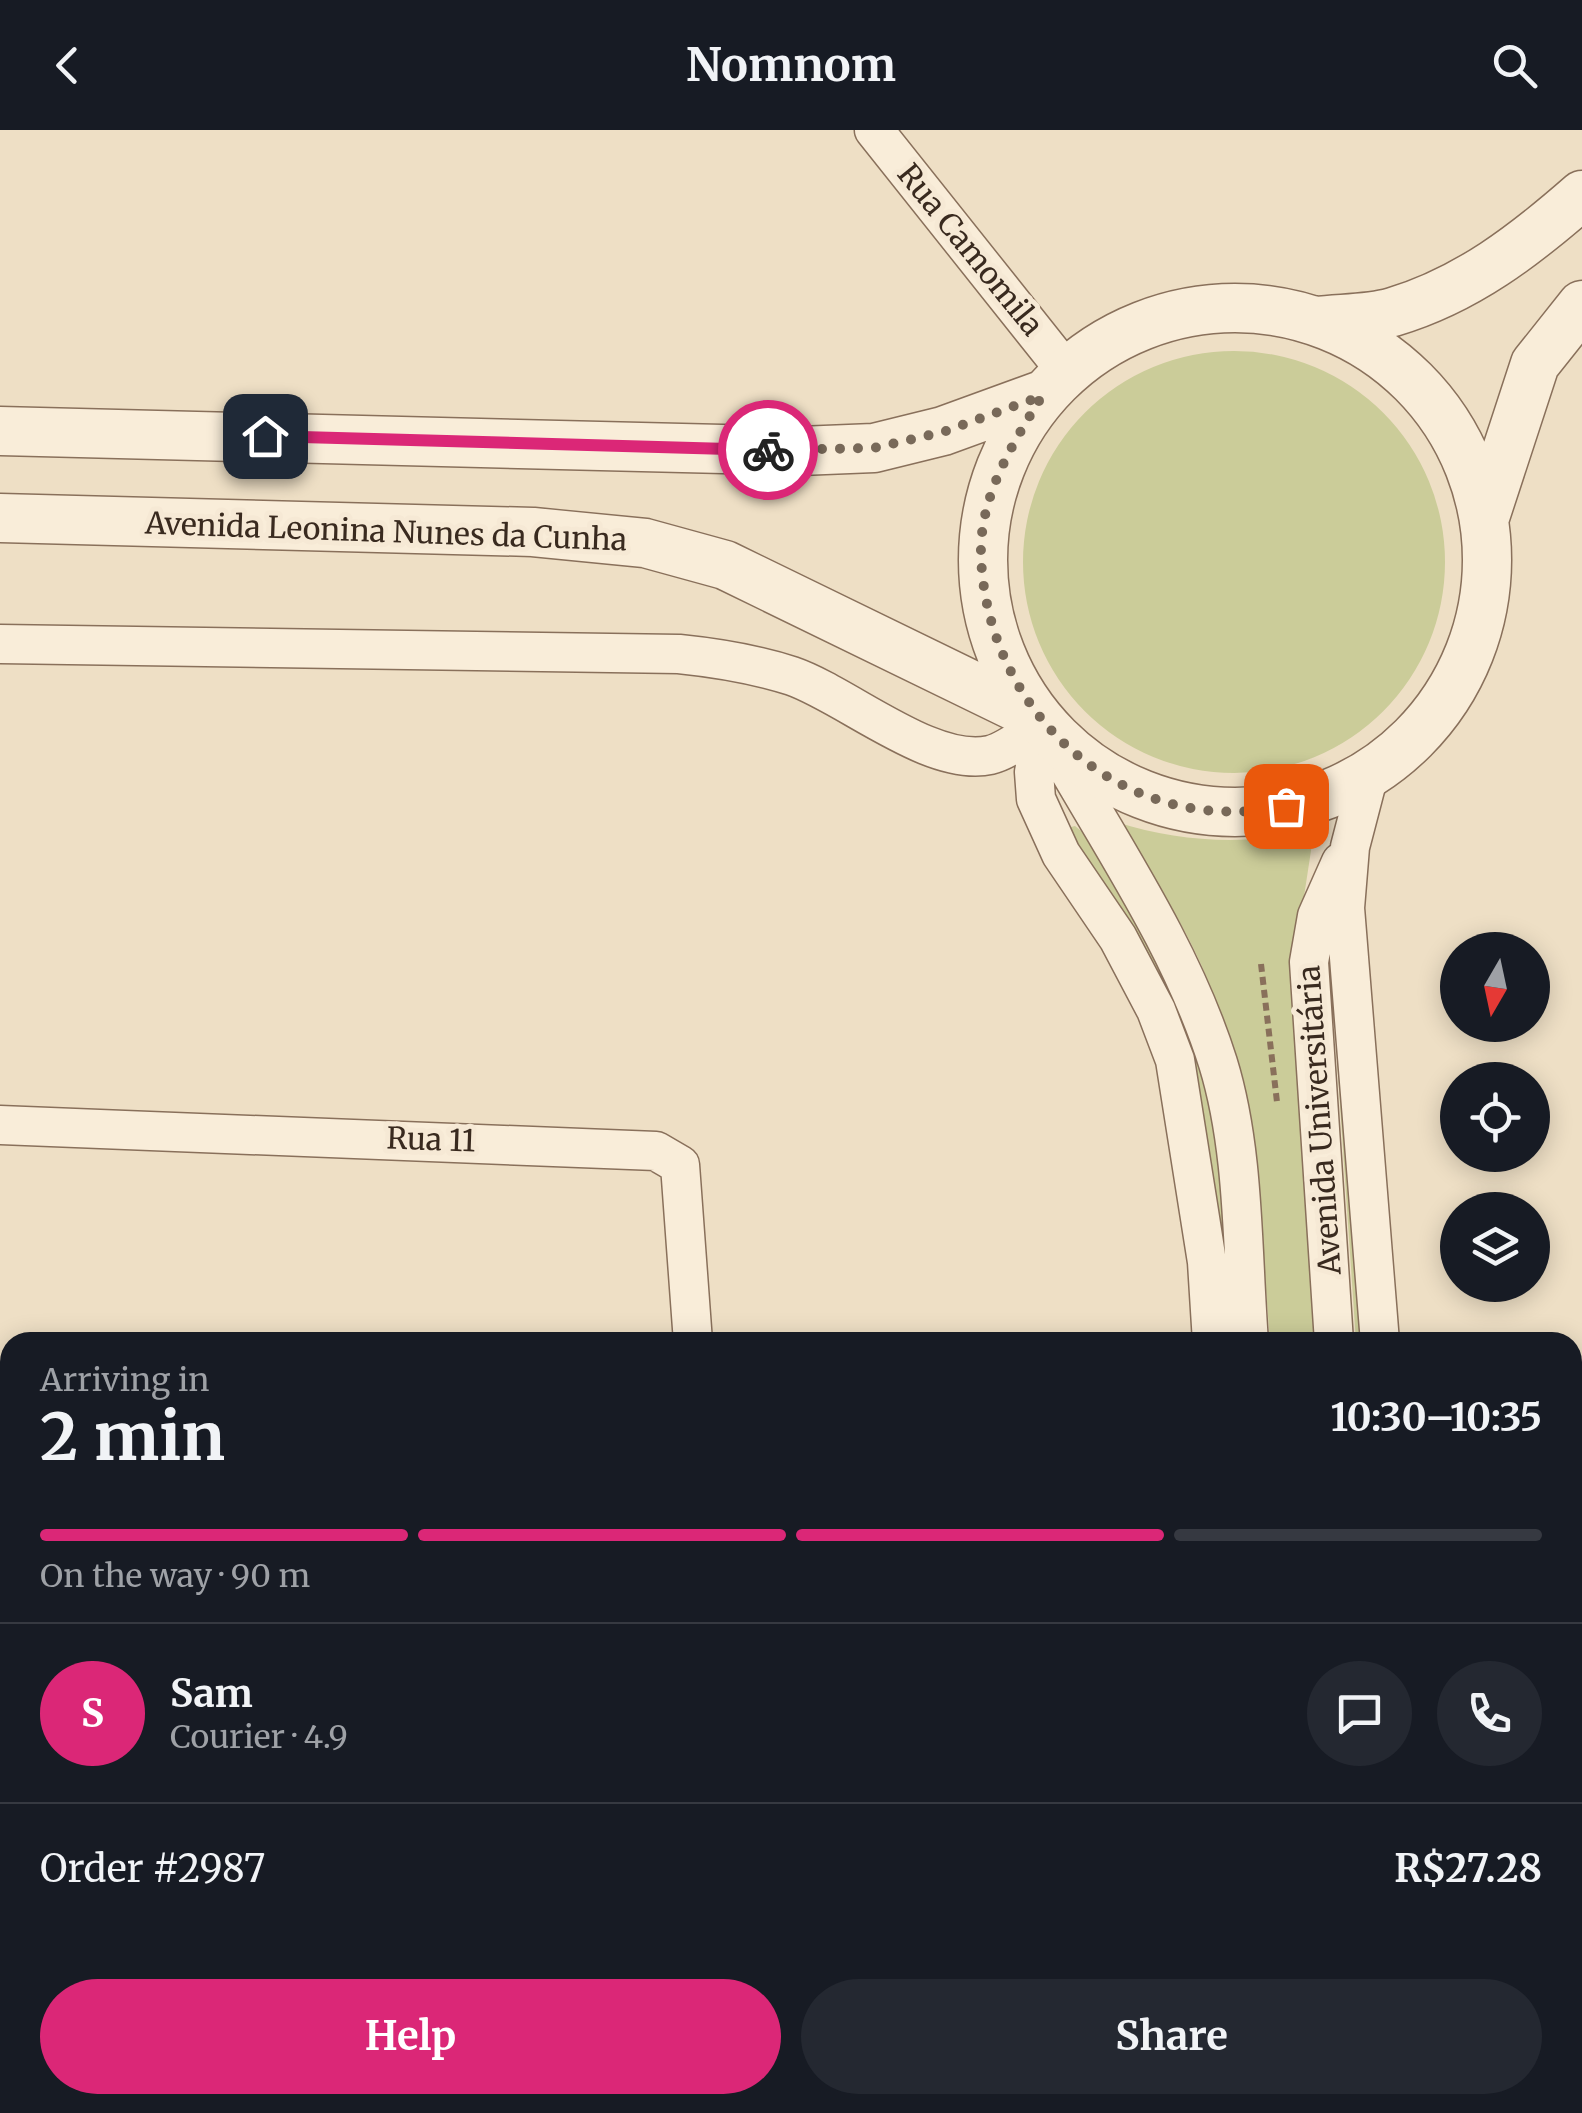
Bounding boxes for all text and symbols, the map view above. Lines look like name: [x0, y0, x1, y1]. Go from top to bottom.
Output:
text: Nomnom: [686, 37, 896, 93]
icon: back: [40, 38, 95, 93]
icon: search: [1487, 38, 1542, 93]
street label: Rua Camomila: [890, 156, 1052, 343]
pin: [223, 394, 308, 479]
courier: [718, 400, 818, 500]
icon: home: [238, 409, 293, 464]
icon: bike: [741, 423, 796, 478]
street label: Avenida Leonina Nunes da Cunha: [143, 504, 628, 558]
pin: [1244, 764, 1329, 849]
icon: bag: [1259, 779, 1314, 834]
north arrow: [1440, 932, 1550, 1042]
map controls: [1440, 932, 1550, 1302]
street label: Avenida Universitária: [1289, 964, 1349, 1277]
button: locate: [1440, 1062, 1550, 1172]
street label: Rua 11: [386, 1118, 476, 1160]
button: layers: [1440, 1192, 1550, 1302]
text: Arriving in: [40, 1360, 209, 1400]
text: 10:30–10:35: [1330, 1394, 1542, 1441]
text: 2 min: [40, 1396, 225, 1478]
text: On the way · 90 m: [40, 1556, 310, 1596]
button: chat: [1307, 1661, 1412, 1766]
button: phone: [1437, 1661, 1542, 1766]
text: Sam: [170, 1670, 253, 1717]
text: S: [81, 1690, 104, 1737]
text: Courier · 4.9: [170, 1717, 348, 1757]
text: Order #2987: [40, 1845, 265, 1892]
text: R$27.28: [1394, 1845, 1542, 1892]
button: Help: [40, 1979, 781, 2094]
button: Share: [801, 1979, 1542, 2094]

